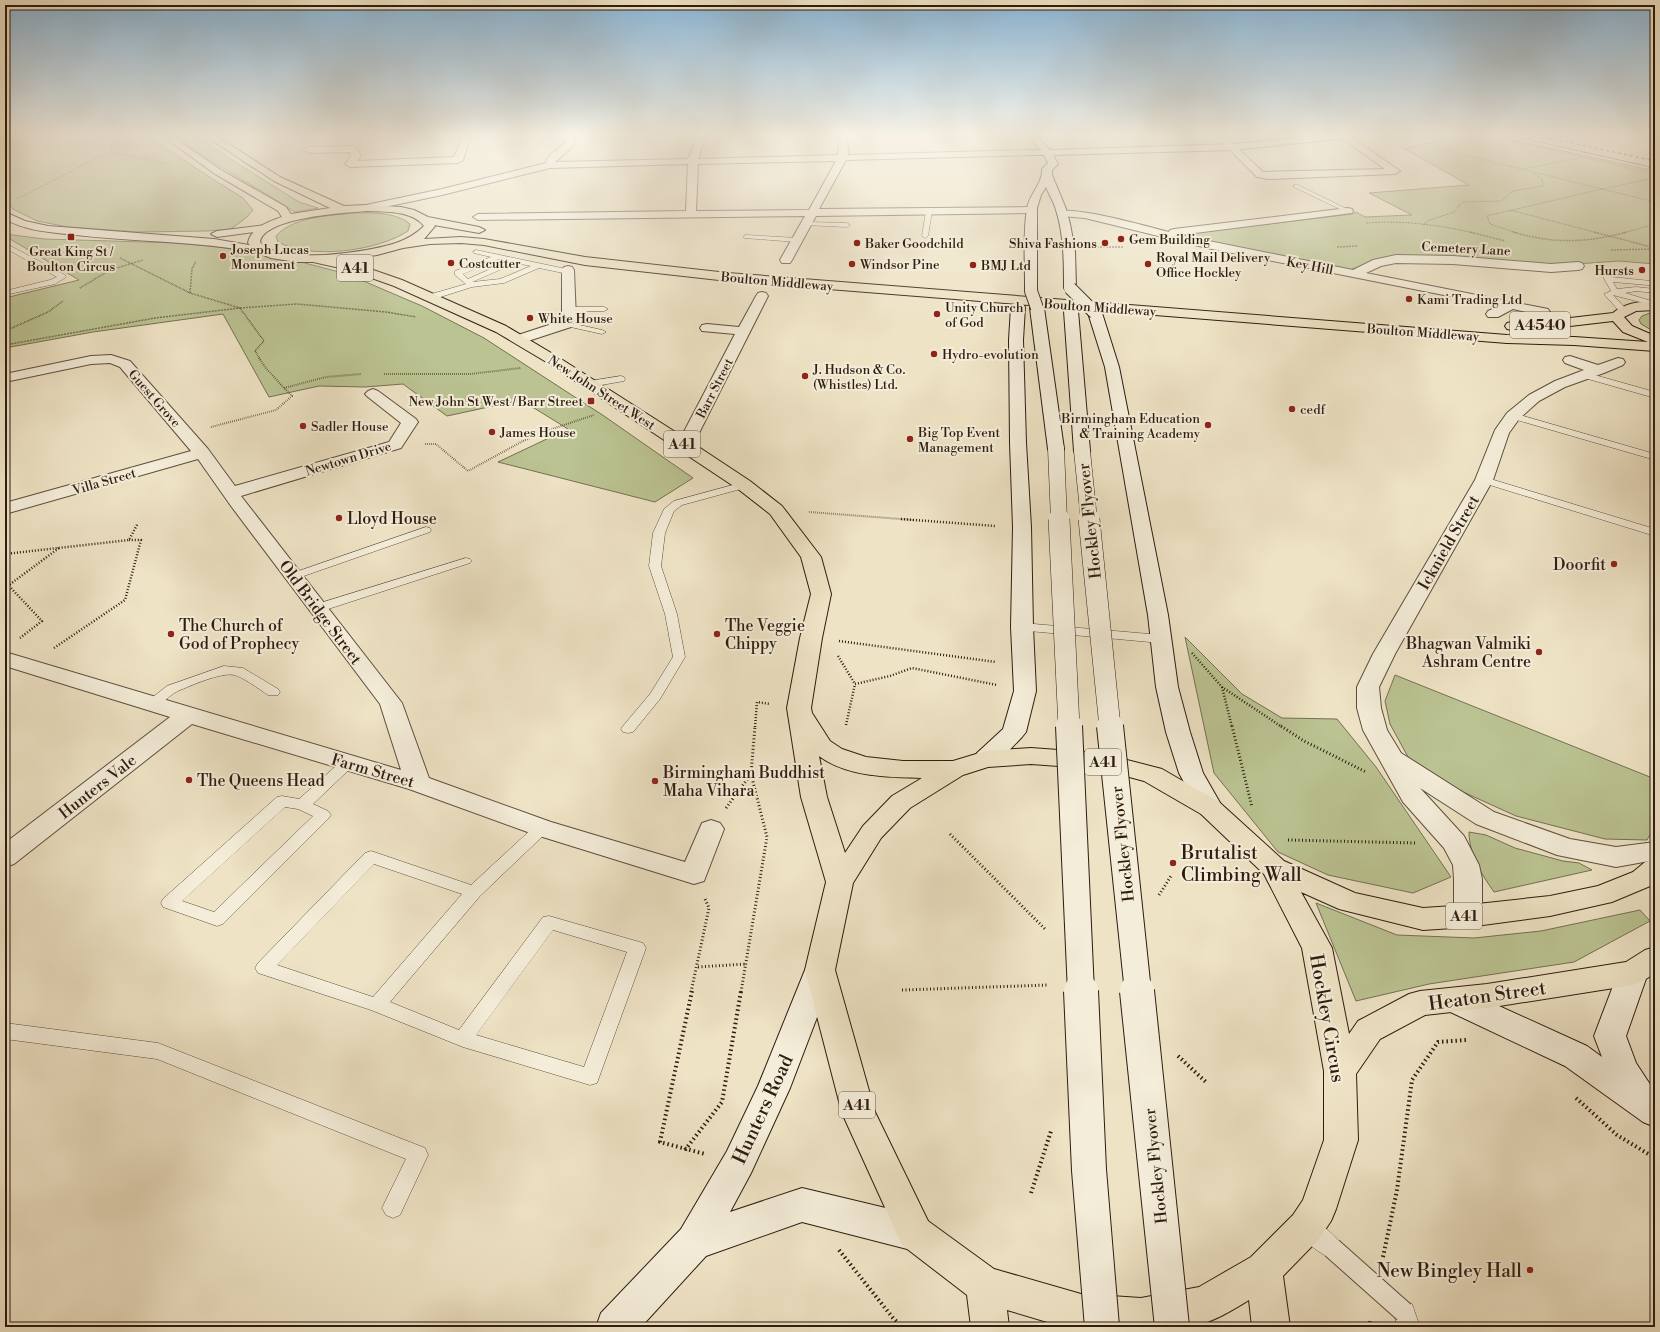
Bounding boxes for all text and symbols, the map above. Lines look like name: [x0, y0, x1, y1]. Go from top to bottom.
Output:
marker: Great King St / Boulton Circus: [66, 232, 76, 242]
place label: Gem Building: [1129, 232, 1210, 248]
marker: Gem Building: [1116, 234, 1126, 244]
place label: Baker Goodchild: [864, 236, 964, 252]
place label: Shiva Fashions: [1009, 236, 1097, 252]
marker: Baker Goodchild: [852, 238, 862, 248]
marker: Shiva Fashions: [1100, 238, 1110, 248]
street label: Cemetery Lane: [1421, 239, 1511, 259]
place label: Joseph Lucas Monument: [230, 242, 309, 273]
place label: Great King St / Boulton Circus: [26, 244, 115, 275]
place label: Royal Mail Delivery Office Hockley: [1156, 250, 1271, 281]
marker: Joseph Lucas Monument: [218, 251, 228, 261]
street label: Key Hill: [1285, 254, 1335, 278]
road number: A41: [337, 255, 373, 281]
place label: Costcutter: [459, 256, 521, 272]
place label: Windsor Pine: [859, 257, 940, 273]
marker: Costcutter: [446, 258, 456, 268]
place label: BMJ Ltd: [980, 258, 1031, 274]
marker: Windsor Pine: [847, 259, 857, 269]
marker: Royal Mail Delivery Office Hockley: [1143, 259, 1153, 269]
marker: BMJ Ltd: [968, 260, 978, 270]
place label: Hursts: [1594, 263, 1634, 279]
marker: Hursts: [1637, 265, 1647, 275]
street label: Boulton Middleway: [719, 269, 834, 295]
place label: Kami Trading Ltd: [1417, 292, 1523, 308]
marker: Kami Trading Ltd: [1404, 294, 1414, 304]
street label: Boulton Middleway: [1042, 296, 1157, 320]
place label: Unity Church of God: [945, 300, 1024, 331]
marker: Unity Church of God: [932, 309, 942, 319]
place label: White House: [537, 311, 613, 327]
road number: A4540: [1510, 312, 1570, 338]
marker: White House: [525, 313, 535, 323]
street label: Boulton Middleway: [1365, 321, 1480, 345]
place label: Hydro-evolution: [942, 347, 1039, 363]
marker: Hydro-evolution: [929, 349, 939, 359]
street label: New John Street West: [545, 352, 658, 434]
street label: Barr Street: [693, 355, 737, 422]
place label: J. Hudson & Co. (Whistles) Ltd.: [812, 362, 905, 393]
street label: Guest Grove: [125, 366, 184, 431]
marker: J. Hudson & Co. (Whistles) Ltd.: [800, 371, 810, 381]
place label: New John St West / Barr Street: [409, 394, 583, 410]
marker: New John St West / Barr Street: [586, 396, 596, 406]
place label: cedf: [1300, 402, 1327, 418]
marker: cedf: [1287, 404, 1297, 414]
place label: Birmingham Education & Training Academy: [1060, 411, 1201, 442]
place label: Sadler House: [311, 419, 389, 435]
marker: Birmingham Education & Training Academy: [1203, 420, 1213, 430]
marker: Sadler House: [298, 421, 308, 431]
place label: James House: [499, 425, 576, 441]
place label: Big Top Event Management: [917, 425, 1000, 456]
marker: James House: [487, 427, 497, 437]
road number: A41: [664, 431, 700, 457]
marker: Big Top Event Management: [905, 434, 915, 444]
street label: Newtown Drive: [303, 438, 394, 480]
street label: Hockley Flyover: [1074, 462, 1106, 580]
street label: Villa Street: [70, 465, 138, 499]
street label: Icknield Street: [1414, 491, 1484, 593]
place label: Lloyd House: [347, 509, 437, 529]
marker: Lloyd House: [334, 513, 344, 523]
place label: Doorfit: [1553, 555, 1606, 575]
street label: Old Bridge Street: [274, 557, 366, 669]
marker: Doorfit: [1609, 559, 1619, 569]
place label: The Church of God of Prophecy: [179, 616, 300, 654]
place label: The Veggie Chippy: [725, 616, 805, 654]
marker: The Church of God of Prophecy: [166, 629, 176, 639]
marker: The Veggie Chippy: [712, 629, 722, 639]
place label: Bhagwan Valmiki Ashram Centre: [1405, 634, 1531, 672]
marker: Bhagwan Valmiki Ashram Centre: [1534, 647, 1544, 657]
road number: A41: [1085, 749, 1121, 775]
street label: Hunters Vale: [55, 750, 141, 823]
street label: Farm Street: [329, 750, 417, 792]
place label: Birmingham Buddhist Maha Vihara: [662, 763, 825, 801]
place label: The Queens Head: [197, 771, 325, 791]
marker: The Queens Head: [184, 775, 194, 785]
marker: Birmingham Buddhist Maha Vihara: [650, 776, 660, 786]
street label: Hockley Flyover: [1107, 785, 1139, 903]
place label: Brutalist Climbing Wall: [1180, 841, 1302, 887]
marker: Brutalist Climbing Wall: [1168, 858, 1178, 868]
road number: A41: [1446, 903, 1482, 929]
street label: Hockley Circus: [1304, 952, 1350, 1084]
street label: Heaton Street: [1427, 976, 1548, 1016]
street label: Hunters Road: [727, 1051, 799, 1168]
road number: A41: [839, 1092, 875, 1118]
street label: Hockley Flyover: [1140, 1107, 1172, 1225]
place label: New Bingley Hall: [1376, 1259, 1522, 1283]
marker: New Bingley Hall: [1525, 1265, 1535, 1275]

